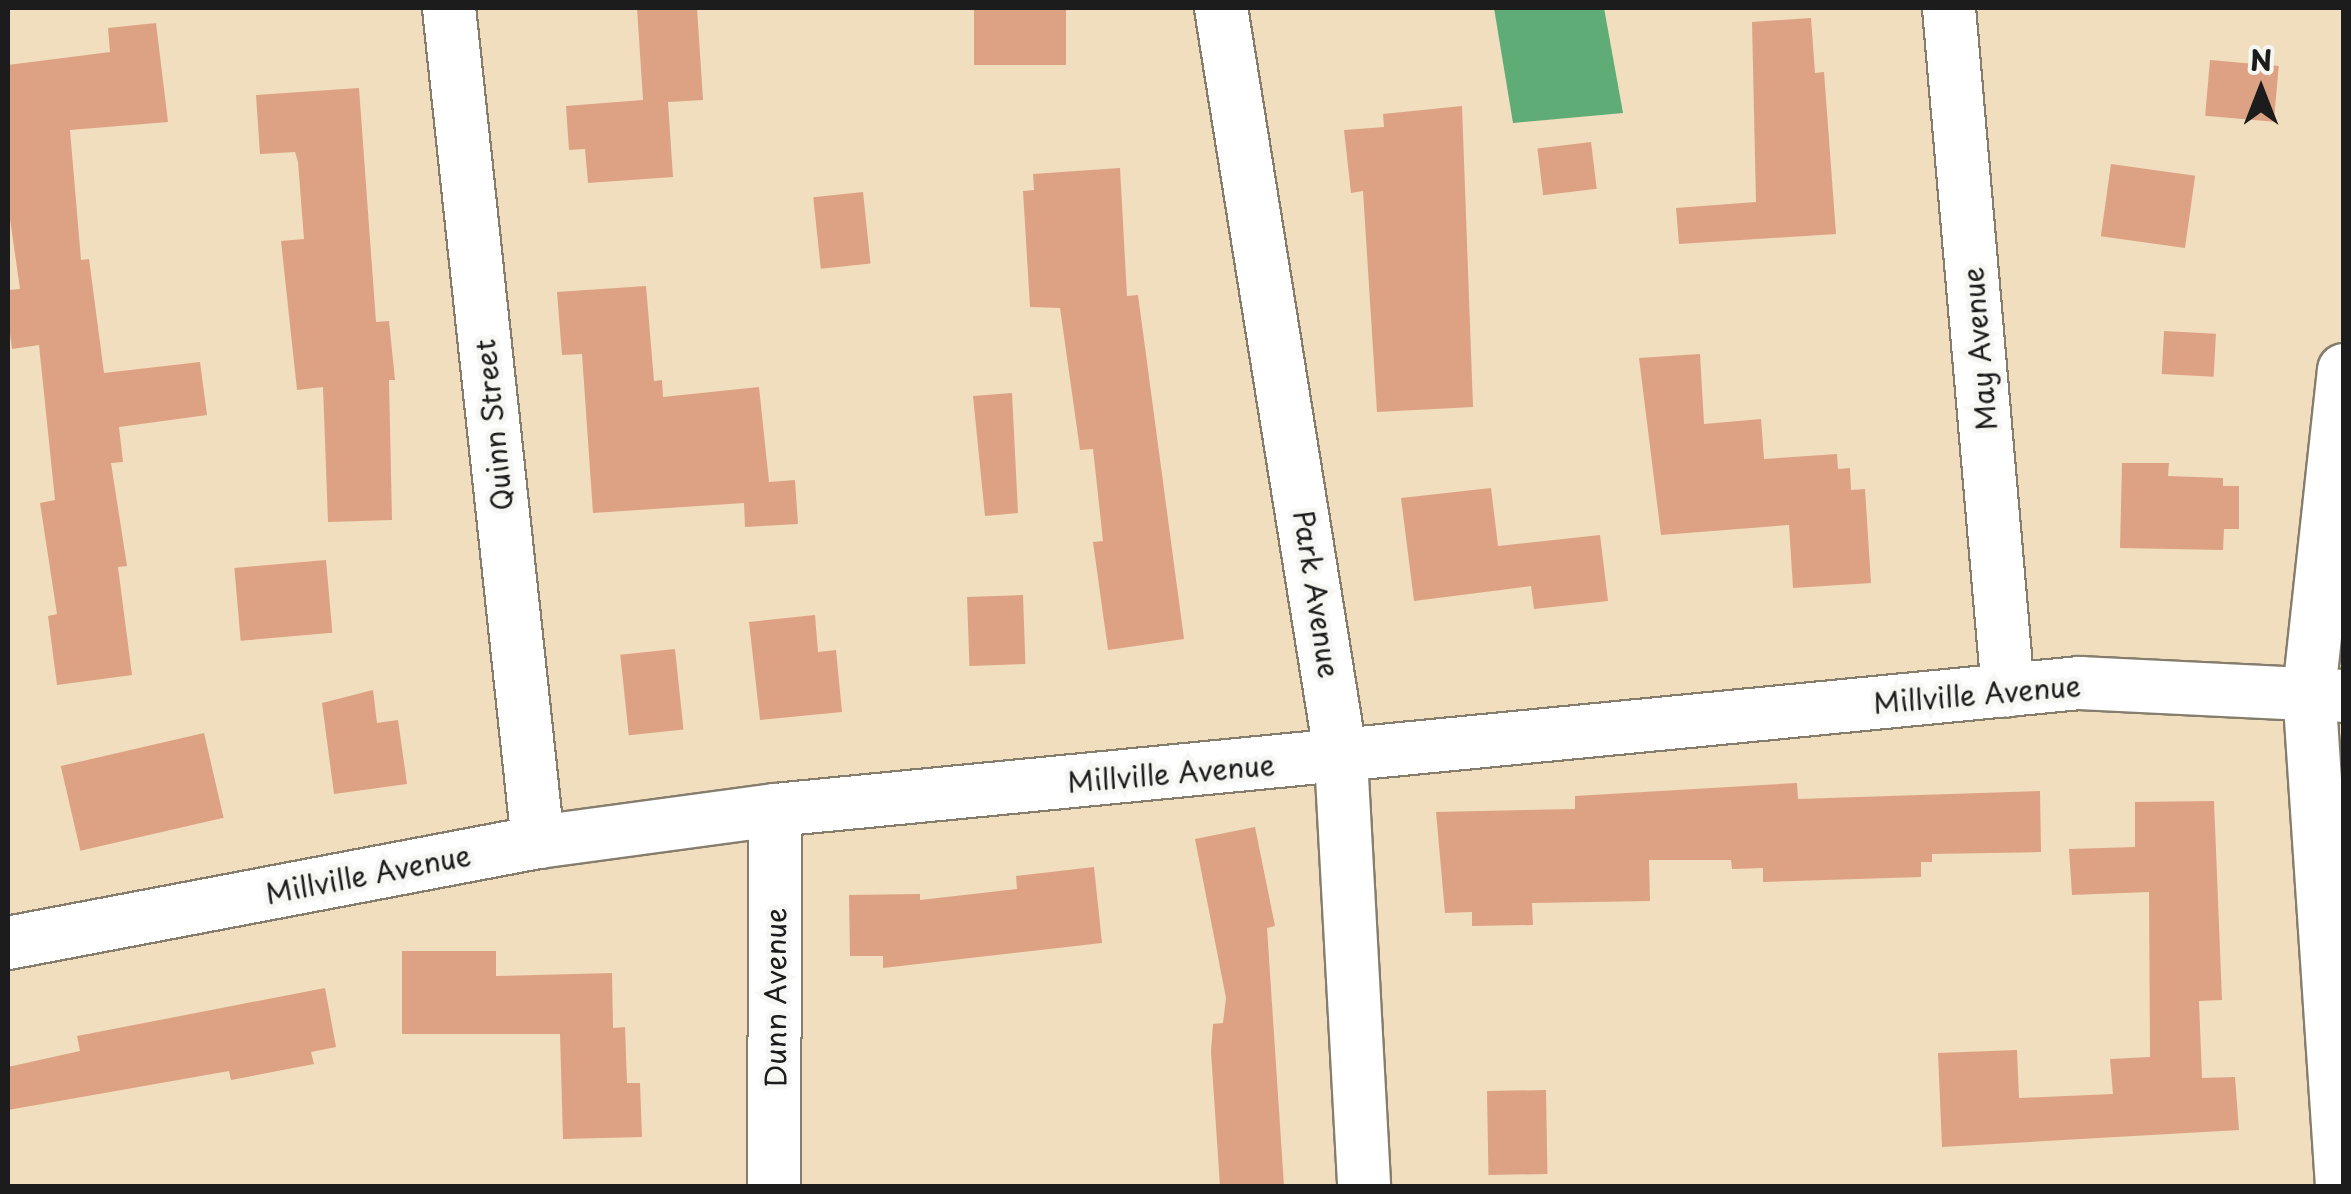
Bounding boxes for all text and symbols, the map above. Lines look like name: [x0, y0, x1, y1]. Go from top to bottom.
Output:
text: N: [2250, 38, 2272, 81]
north arrow: [2211, 40, 2311, 140]
street label: May Avenue: [1955, 266, 2003, 432]
street label: Quinn Street: [467, 338, 519, 512]
street label: Park Avenue: [1287, 509, 1347, 679]
street label: Millville Avenue: [1872, 668, 2082, 720]
street label: Millville Avenue: [1066, 747, 1276, 799]
street label: Millville Avenue: [263, 838, 473, 910]
street label: Dunn Avenue: [758, 908, 792, 1088]

